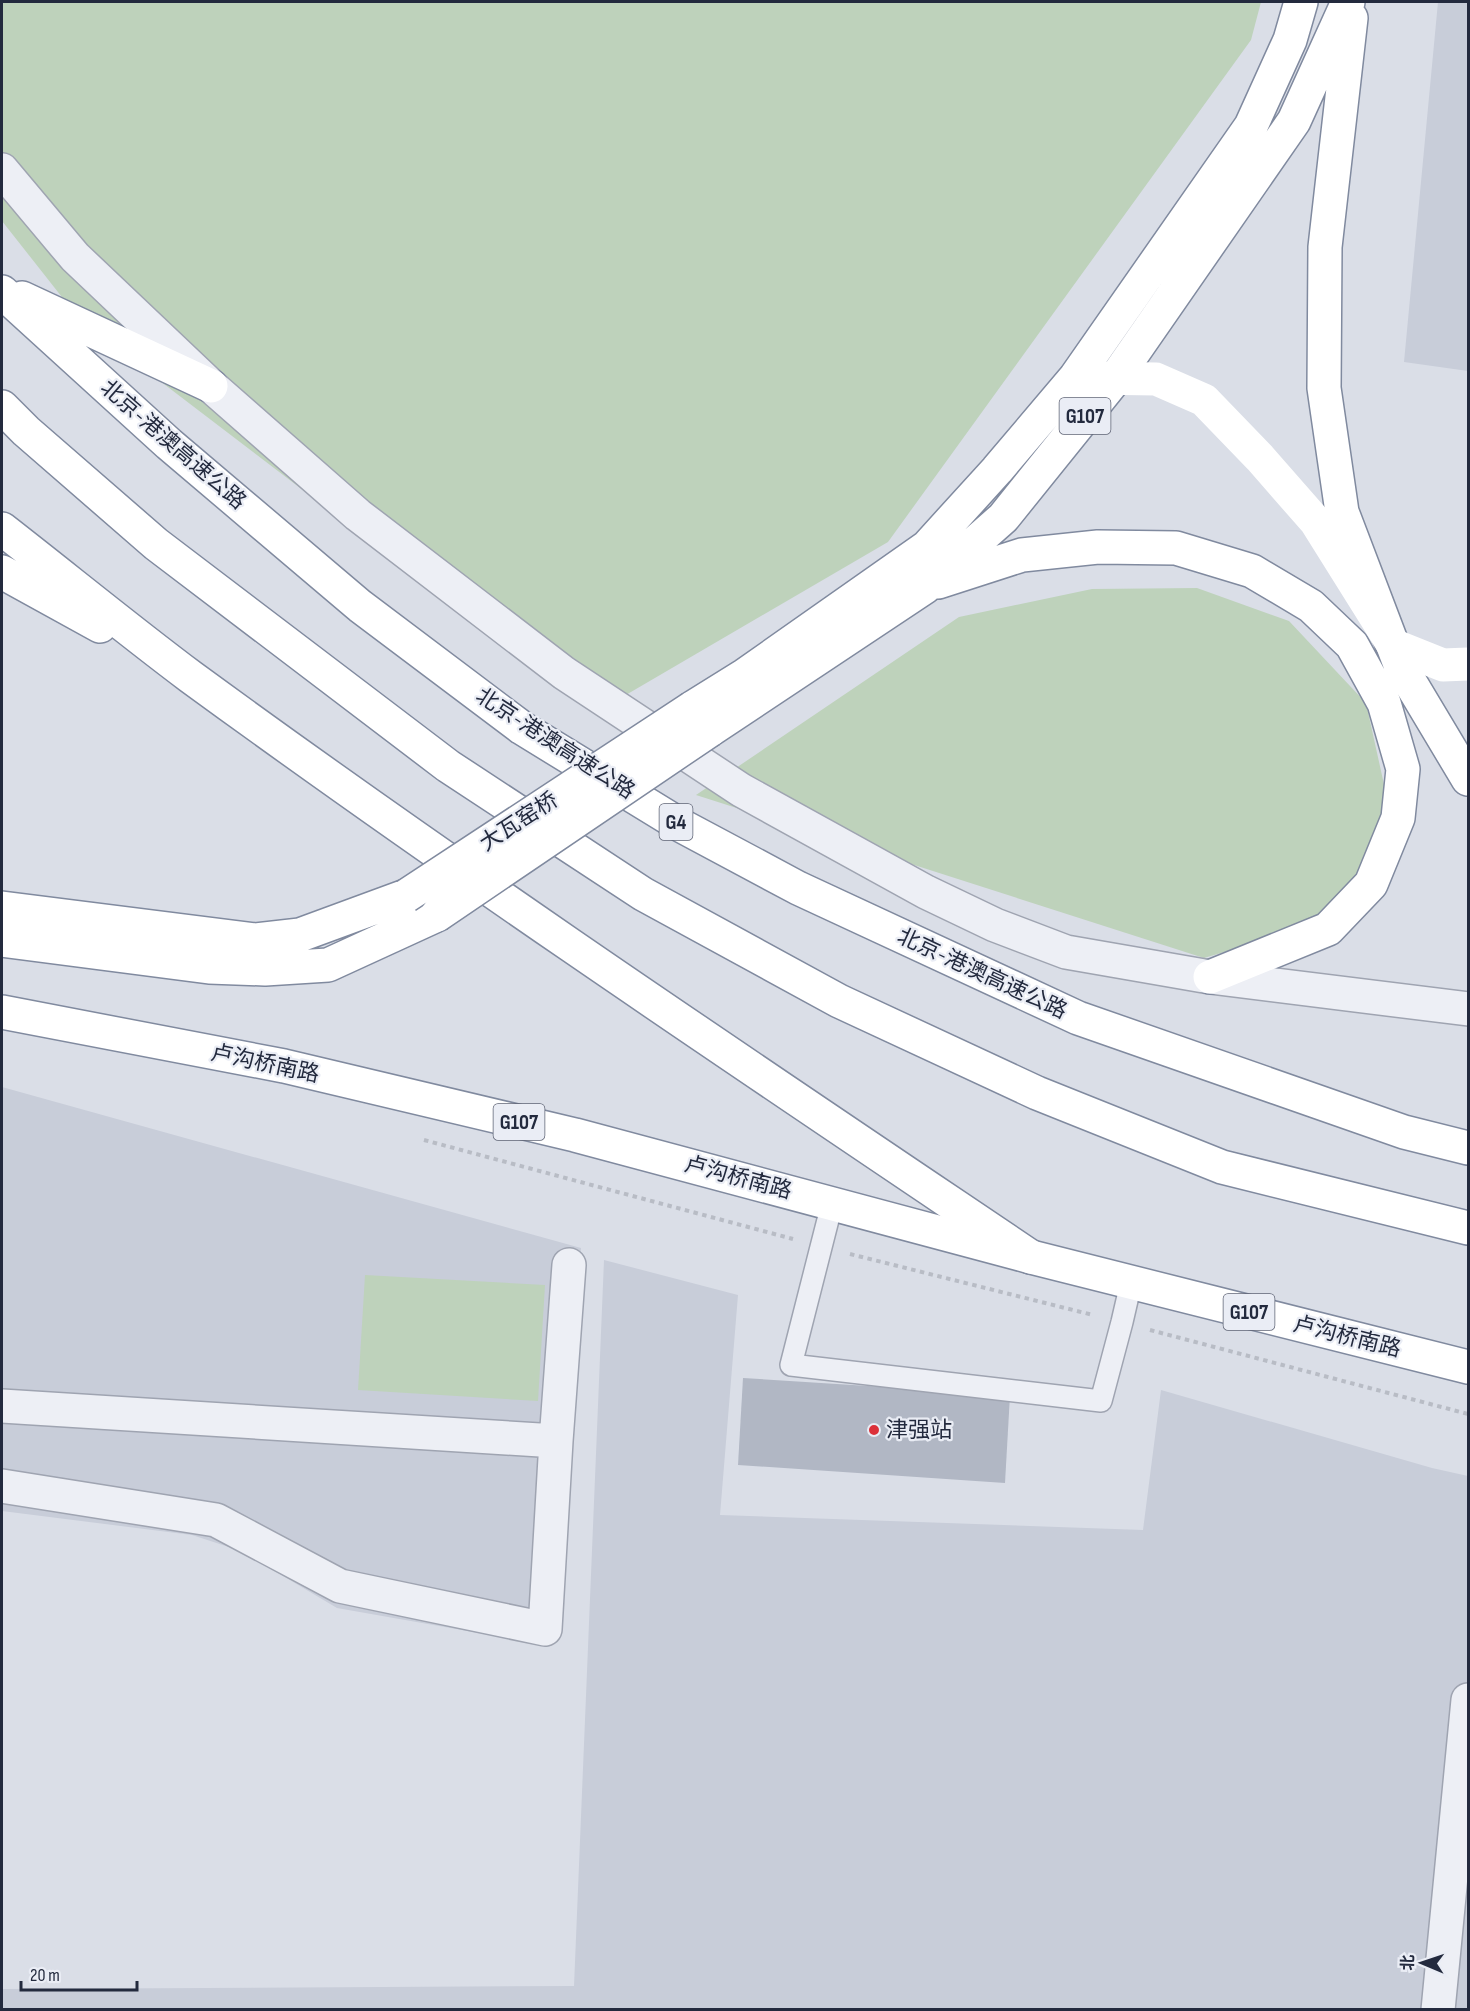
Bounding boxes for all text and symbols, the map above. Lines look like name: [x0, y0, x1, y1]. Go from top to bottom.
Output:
street label: 北京-港澳高速公路: [95, 374, 251, 516]
road number: G107: [1060, 398, 1110, 434]
street label: 北京-港澳高速公路: [470, 683, 640, 805]
street label: 大瓦窑桥: [475, 787, 563, 857]
road number: G4: [660, 804, 692, 840]
street label: 北京-港澳高速公路: [893, 923, 1071, 1025]
street label: 卢沟桥南路: [208, 1039, 322, 1089]
road number: G107: [494, 1104, 544, 1140]
street label: 卢沟桥南路: [681, 1151, 795, 1205]
road number: G107: [1224, 1294, 1274, 1330]
street label: 卢沟桥南路: [1290, 1311, 1404, 1363]
place label: 津强站: [886, 1417, 952, 1444]
marker: 津强站: [867, 1423, 881, 1437]
north arrow: [1392, 1933, 1452, 1993]
scale bar: [21, 1954, 136, 1992]
text: 北: [1399, 1954, 1418, 1971]
text: 20 m: [30, 1965, 60, 1986]

